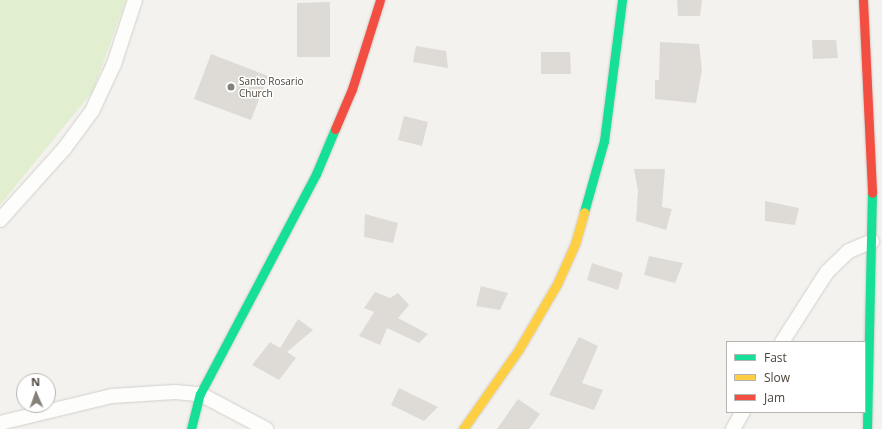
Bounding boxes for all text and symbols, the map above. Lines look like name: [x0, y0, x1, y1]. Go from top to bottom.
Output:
place label: Santo Rosario Church: [239, 75, 303, 98]
marker: Santo Rosario Church: [226, 82, 236, 92]
legend: [726, 341, 866, 413]
text: Fast: [764, 349, 787, 366]
text: Slow: [764, 369, 790, 386]
north arrow: [16, 373, 56, 413]
text: N: [31, 374, 40, 389]
text: Jam: [764, 389, 785, 406]

